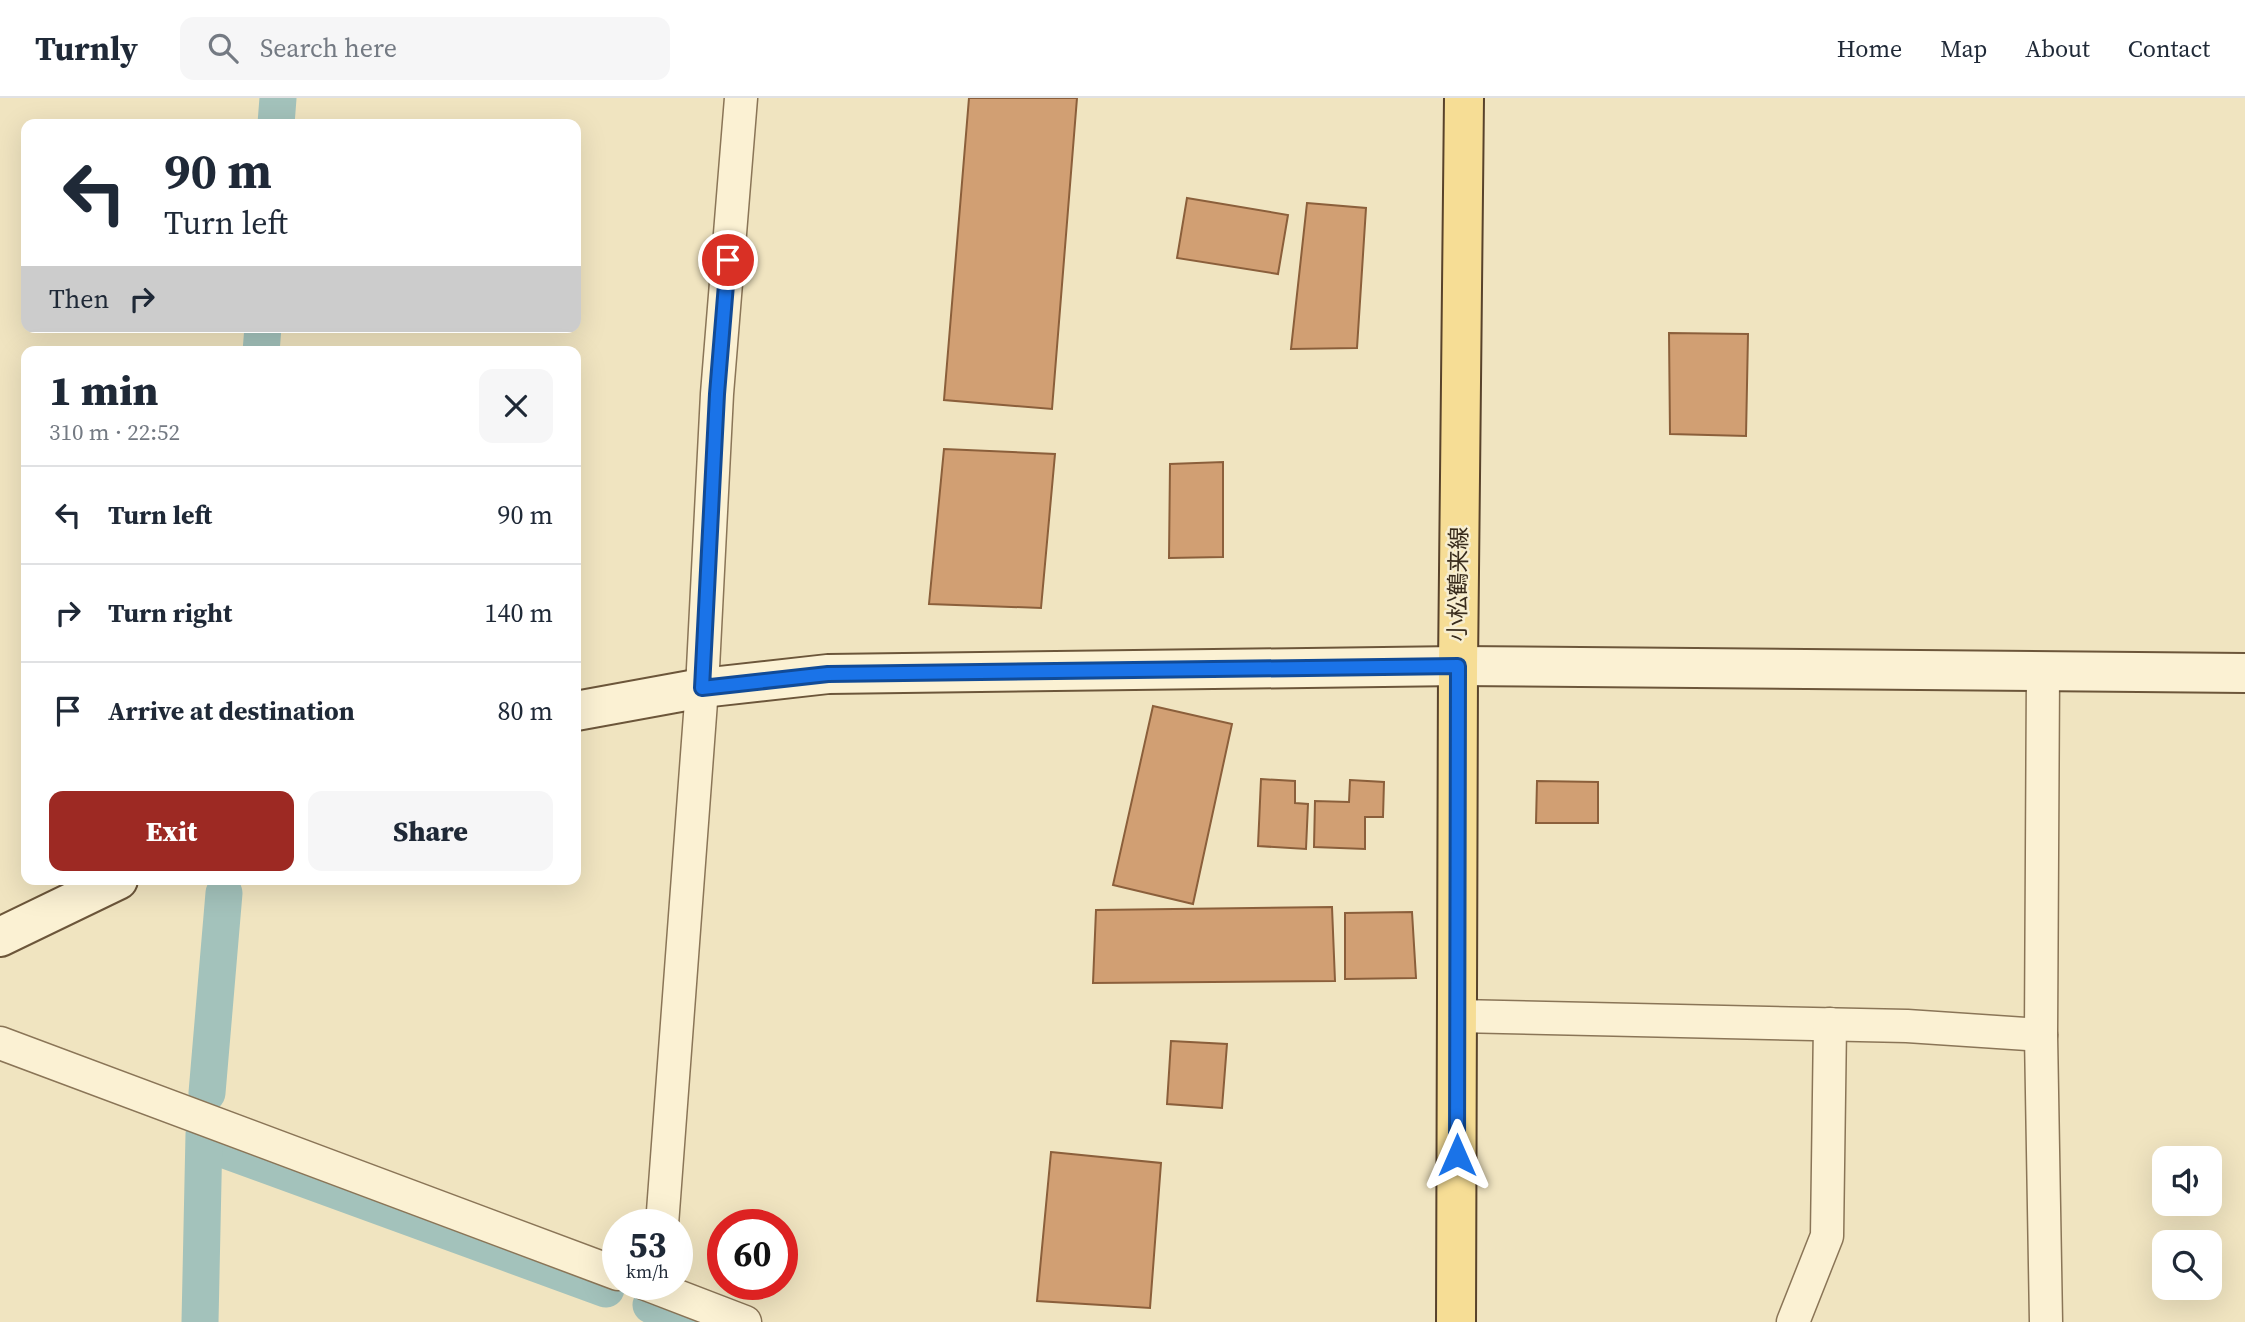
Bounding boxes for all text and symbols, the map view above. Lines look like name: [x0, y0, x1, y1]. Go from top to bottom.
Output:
search box: [180, 17, 670, 80]
text: Turnly: [35, 26, 138, 71]
icon: search: [204, 29, 242, 67]
text: Search here: [260, 30, 397, 66]
text: Home: [1837, 32, 1902, 65]
text: Map: [1940, 32, 1987, 65]
text: About: [2025, 32, 2090, 65]
text: Contact: [2128, 32, 2210, 65]
text: 90 m: [164, 137, 272, 204]
icon: left: [49, 147, 140, 238]
text: Turn left: [164, 201, 288, 245]
pin: [698, 230, 758, 290]
icon: arrive: [709, 241, 747, 279]
icon: right: [123, 280, 161, 318]
text: Then: [49, 281, 109, 317]
text: 1 min: [49, 361, 159, 419]
button: close: [479, 369, 553, 443]
text: 310 m · 22:52: [49, 416, 180, 448]
icon: left: [49, 496, 87, 534]
text: Turn left: [108, 497, 212, 533]
text: 90 m: [498, 497, 553, 533]
street label: 小松鶴来線: [1441, 526, 1475, 642]
icon: right: [49, 594, 87, 632]
text: Turn right: [108, 595, 232, 631]
text: 140 m: [485, 595, 553, 631]
icon: arrive: [49, 692, 87, 730]
text: Arrive at destination: [108, 693, 355, 729]
text: 80 m: [498, 693, 553, 729]
button: Exit: [49, 791, 294, 871]
button: Share: [308, 791, 553, 871]
position arrow: [1420, 1118, 1494, 1192]
map controls: [2152, 1146, 2222, 1300]
button: sound: [2152, 1146, 2222, 1216]
speed limit sign: 60: [707, 1209, 798, 1300]
text: 53: [629, 1221, 666, 1269]
button: search: [2152, 1230, 2222, 1300]
text: km/h: [626, 1259, 669, 1284]

